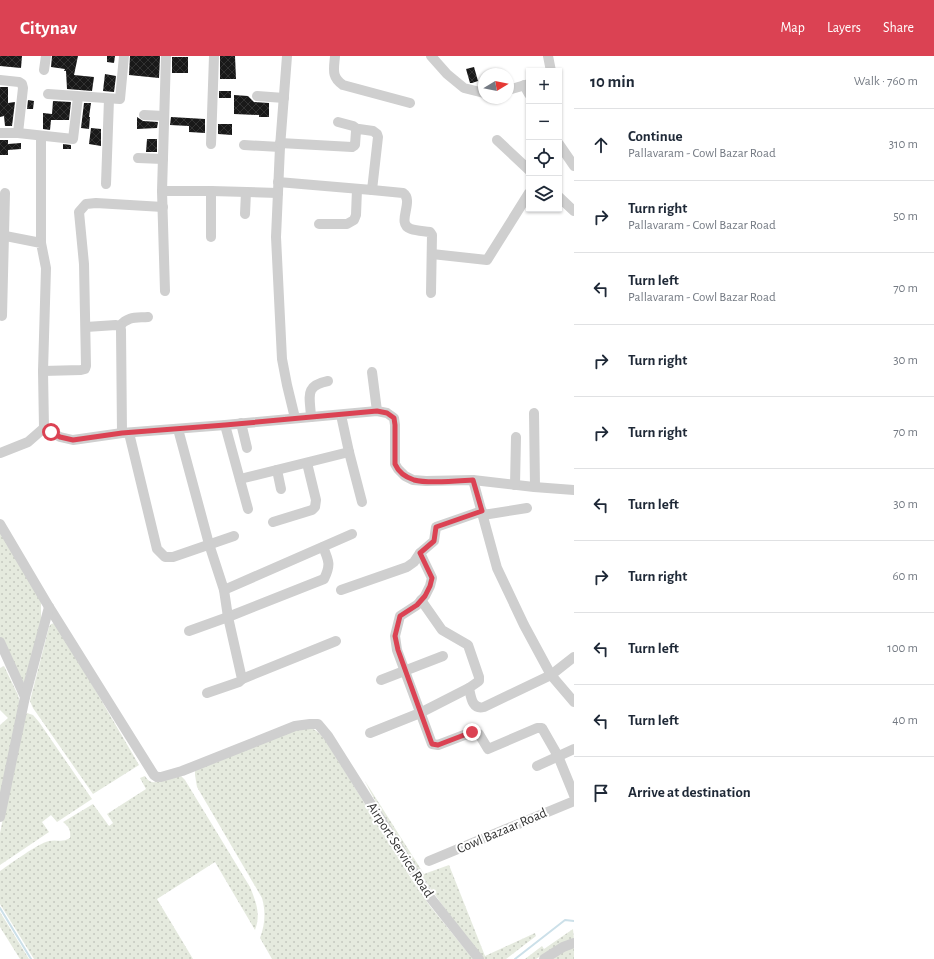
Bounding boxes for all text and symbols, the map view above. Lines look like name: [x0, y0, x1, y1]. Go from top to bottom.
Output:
text: Citynav: [20, 19, 77, 38]
text: Map: [780, 21, 805, 35]
text: Layers: [827, 21, 861, 35]
text: Share: [883, 21, 914, 35]
north arrow: [478, 68, 514, 104]
map controls: [526, 68, 562, 212]
button: +: [526, 68, 562, 104]
text: 10 min: [590, 73, 635, 90]
text: Walk · 760 m: [854, 75, 918, 88]
button: −: [526, 104, 562, 140]
text: Continue: [628, 129, 683, 144]
icon: ahead: [590, 134, 612, 156]
text: 310 m: [889, 138, 918, 151]
button: locate: [526, 140, 562, 176]
text: Pallavaram - Cowl Bazar Road: [628, 147, 776, 160]
button: layers: [526, 176, 562, 212]
text: Turn right: [628, 201, 687, 216]
icon: right: [590, 206, 612, 228]
text: 50 m: [893, 210, 918, 223]
text: Pallavaram - Cowl Bazar Road: [628, 219, 776, 232]
text: Turn left: [628, 273, 679, 288]
icon: left: [590, 278, 612, 300]
text: 70 m: [893, 282, 918, 295]
text: Pallavaram - Cowl Bazar Road: [628, 291, 776, 304]
icon: right: [590, 350, 612, 372]
text: Turn right: [628, 353, 687, 368]
text: 30 m: [893, 354, 918, 367]
icon: right: [590, 422, 612, 444]
route start: [42, 423, 60, 441]
text: Turn right: [628, 425, 687, 440]
text: 70 m: [893, 426, 918, 439]
icon: left: [590, 494, 612, 516]
text: Turn left: [628, 497, 679, 512]
text: 30 m: [893, 498, 918, 511]
icon: right: [590, 566, 612, 588]
text: Turn right: [628, 569, 687, 584]
text: 60 m: [892, 570, 918, 583]
icon: left: [590, 638, 612, 660]
text: Turn left: [628, 641, 679, 656]
text: 100 m: [887, 642, 918, 655]
icon: left: [590, 710, 612, 732]
text: Turn left: [628, 713, 679, 728]
text: 40 m: [892, 714, 918, 727]
route end: [463, 723, 481, 741]
icon: arrive: [590, 782, 612, 804]
text: Arrive at destination: [628, 785, 751, 800]
street label: Airport Service Road: [364, 800, 436, 900]
street label: Cowl Bazaar Road: [455, 806, 549, 856]

